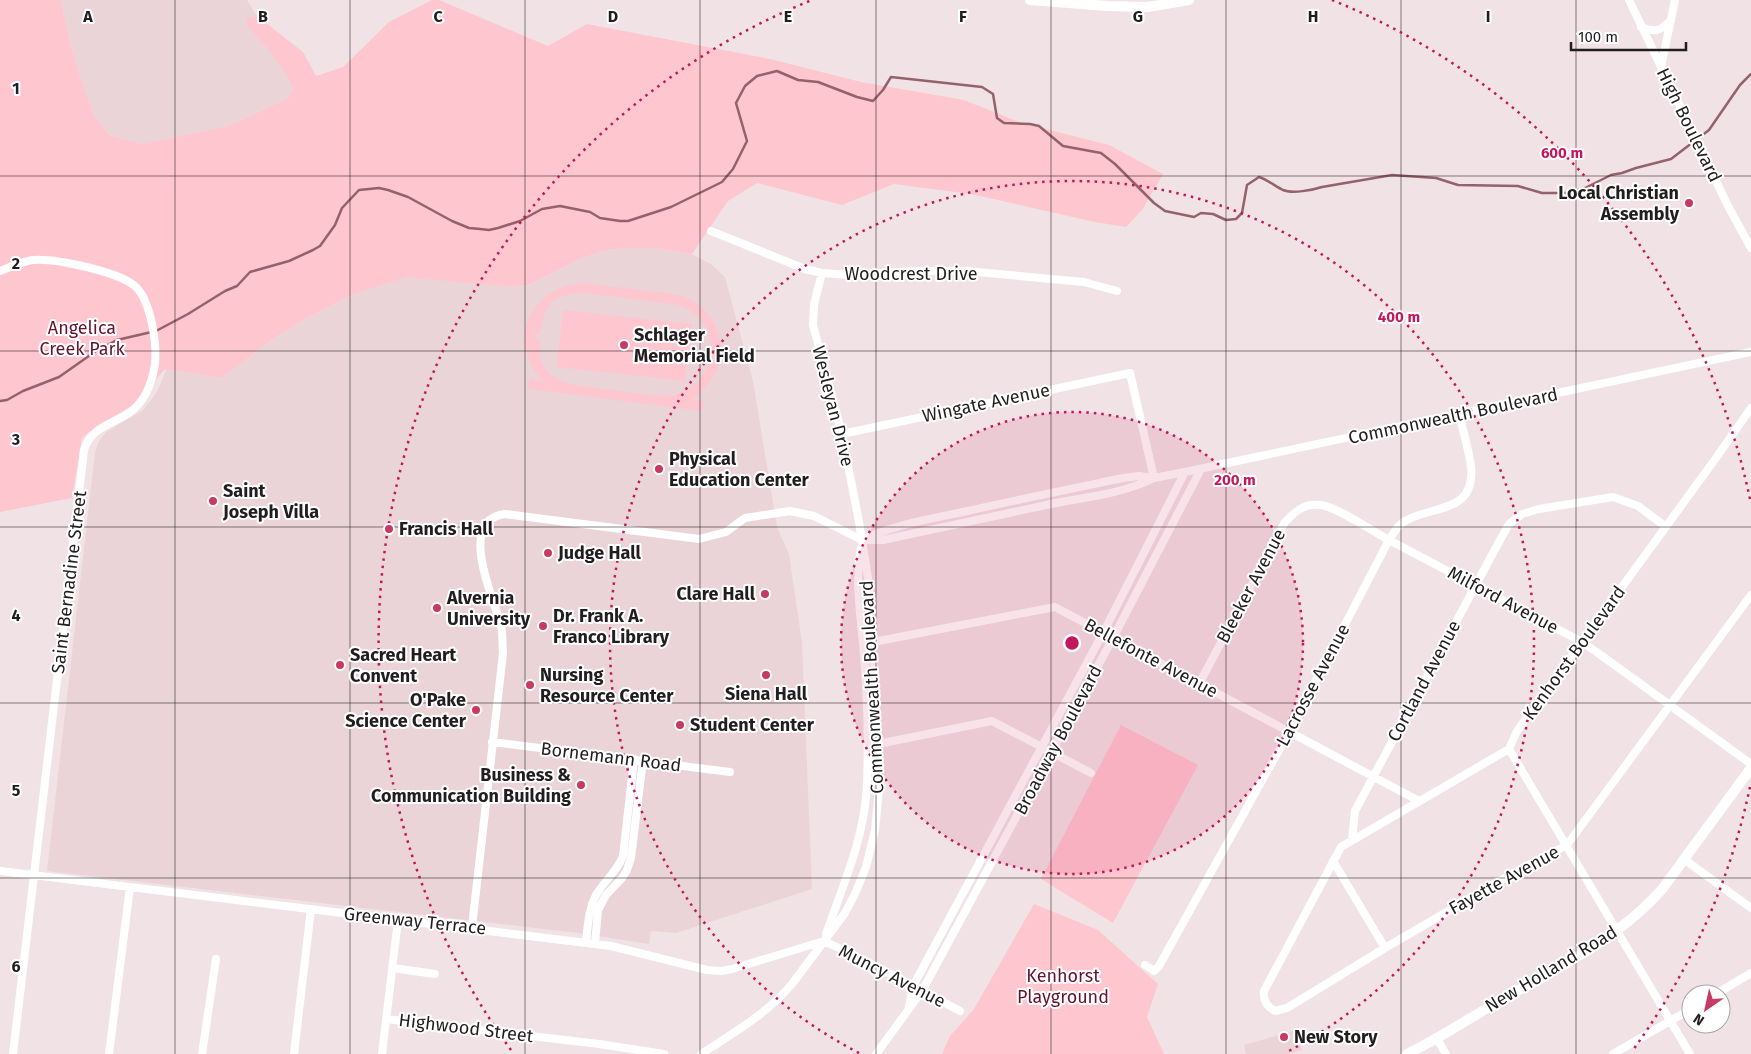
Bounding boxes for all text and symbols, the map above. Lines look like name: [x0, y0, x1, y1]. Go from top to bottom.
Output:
text: A: [82, 7, 93, 26]
text: B: [258, 7, 268, 26]
text: C: [433, 7, 443, 26]
text: D: [608, 7, 618, 26]
text: E: [784, 7, 792, 26]
text: F: [959, 7, 967, 26]
text: G: [1133, 7, 1143, 26]
text: H: [1308, 7, 1318, 26]
text: I: [1486, 7, 1490, 26]
scale bar: [1571, 20, 1686, 52]
text: 100 m: [1578, 28, 1618, 46]
street label: High Boulevard: [1652, 64, 1726, 186]
text: 1: [12, 79, 20, 98]
text: 600 m: [1541, 144, 1583, 162]
place label: Local Christian Assembly: [1558, 182, 1680, 225]
marker: Local Christian Assembly: [1683, 197, 1695, 209]
text: 2: [12, 254, 20, 273]
street label: Woodcrest Drive: [844, 263, 978, 285]
text: 400 m: [1378, 308, 1420, 326]
park label: Angelica Creek Park: [39, 317, 125, 360]
place label: Schlager Memorial Field: [634, 324, 755, 367]
marker: Schlager Memorial Field: [618, 339, 630, 351]
street label: Wesleyan Drive: [807, 343, 859, 469]
street label: Wingate Avenue: [920, 379, 1052, 427]
street label: Commonwealth Boulevard: [1346, 383, 1560, 449]
text: 3: [11, 430, 20, 449]
place label: Physical Education Center: [669, 448, 810, 491]
marker: Physical Education Center: [653, 463, 665, 475]
text: 200 m: [1214, 471, 1256, 489]
place label: Saint Joseph Villa: [222, 480, 319, 523]
street label: Saint Bernadine Street: [47, 489, 91, 675]
marker: Saint Joseph Villa: [207, 495, 219, 507]
place label: Francis Hall: [399, 518, 494, 540]
marker: Francis Hall: [383, 523, 395, 535]
street label: Bleeker Avenue: [1212, 525, 1290, 647]
place label: Judge Hall: [557, 542, 642, 564]
marker: Judge Hall: [542, 547, 554, 559]
street label: Milford Avenue: [1444, 562, 1562, 638]
street label: Commonwealth Boulevard: [855, 580, 889, 794]
street label: Kenhorst Boulevard: [1518, 582, 1630, 724]
place label: Clare Hall: [676, 583, 756, 605]
place label: Alvernia University: [446, 587, 531, 630]
marker: Clare Hall: [759, 588, 771, 600]
marker: Alvernia University: [431, 602, 443, 614]
place label: Dr. Frank A. Franco Library: [553, 605, 670, 648]
text: 4: [11, 606, 21, 625]
street label: Bellefonte Avenue: [1080, 613, 1222, 703]
street label: Cortland Avenue: [1383, 617, 1465, 745]
marker: Dr. Frank A. Franco Library: [537, 620, 549, 632]
street label: Lacrosse Avenue: [1272, 620, 1354, 750]
centre of rings: [1063, 634, 1081, 652]
place label: Sacred Heart Convent: [350, 644, 457, 687]
marker: Sacred Heart Convent: [334, 659, 346, 671]
street label: Broadway Boulevard: [1009, 661, 1107, 819]
place label: Nursing Resource Center: [540, 664, 674, 707]
marker: Siena Hall: [760, 669, 772, 681]
marker: Nursing Resource Center: [524, 679, 536, 691]
place label: Siena Hall: [725, 683, 808, 705]
place label: O'Pake Science Center: [345, 689, 467, 732]
marker: O'Pake Science Center: [470, 704, 482, 716]
place label: Student Center: [690, 714, 815, 736]
marker: Student Center: [674, 719, 686, 731]
street label: Bornemann Road: [540, 737, 682, 777]
place label: Business & Communication Building: [371, 764, 571, 807]
marker: Business & Communication Building: [575, 779, 587, 791]
text: 5: [12, 781, 21, 800]
street label: Fayette Avenue: [1445, 841, 1563, 919]
street label: Greenway Terrace: [343, 903, 487, 939]
street label: New Holland Road: [1481, 921, 1621, 1017]
street label: Muncy Avenue: [835, 940, 949, 1012]
text: 6: [11, 957, 21, 976]
park label: Kenhorst Playground: [1017, 965, 1109, 1008]
north arrow: [1681, 984, 1731, 1034]
street label: Highwood Street: [397, 1009, 535, 1047]
text: N: [1690, 1010, 1708, 1029]
place label: New Story: [1294, 1026, 1378, 1048]
marker: New Story: [1278, 1031, 1290, 1043]

